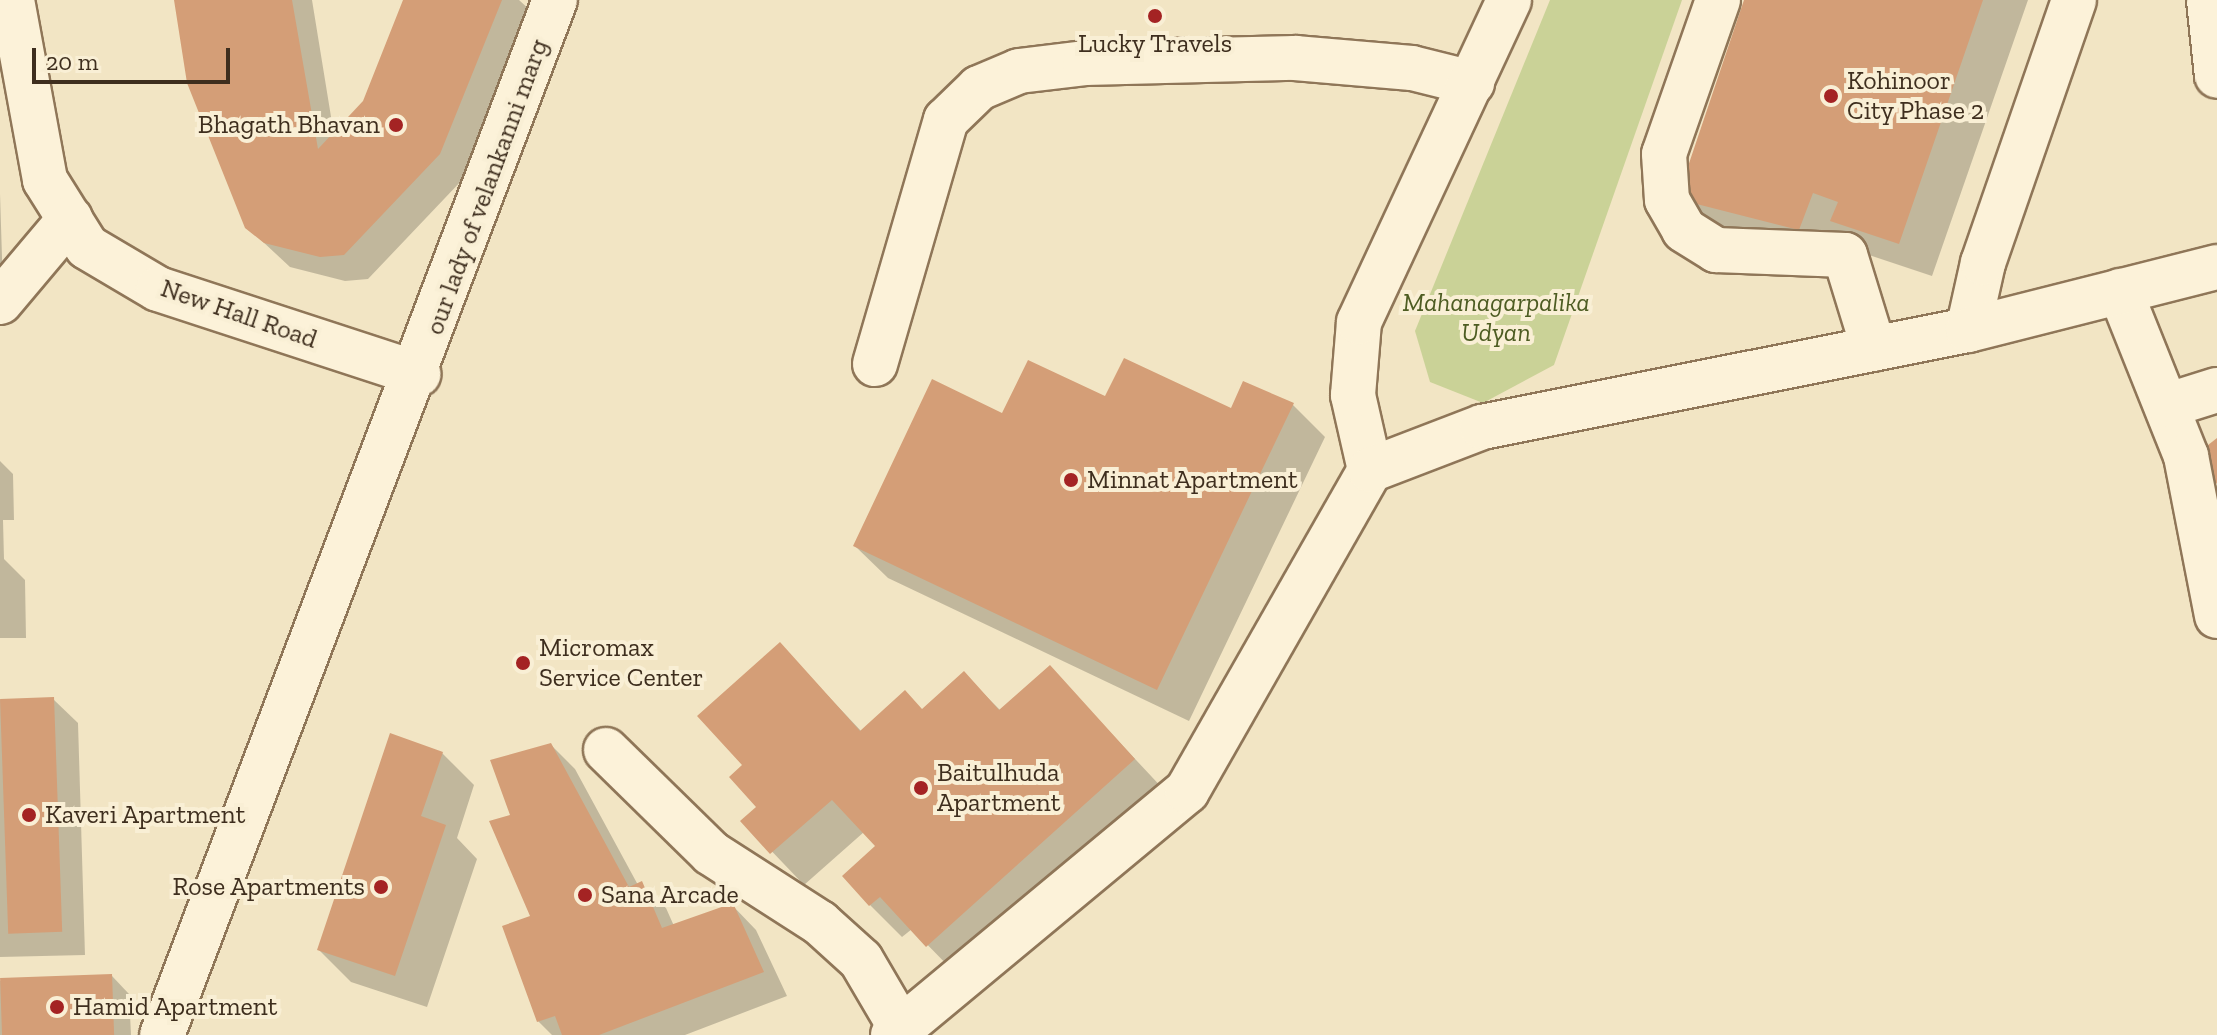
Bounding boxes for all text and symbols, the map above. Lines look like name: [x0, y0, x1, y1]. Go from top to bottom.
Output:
marker: Lucky Travels: [1146, 7, 1164, 25]
place label: Lucky Travels: [1077, 28, 1233, 60]
scale bar: [36, 32, 234, 82]
street label: our lady of velankanni marg: [419, 34, 555, 340]
text: 20 m: [46, 47, 98, 76]
place label: Kohinoor City Phase 2: [1847, 65, 1985, 126]
marker: Kohinoor City Phase 2: [1822, 87, 1840, 105]
place label: Bhagath Bhavan: [198, 109, 380, 141]
marker: Bhagath Bhavan: [387, 116, 405, 134]
street label: New Hall Road: [156, 273, 322, 355]
park label: Mahanagarpalika Udyan: [1402, 287, 1590, 348]
place label: Minnat Apartment: [1087, 464, 1298, 496]
marker: Minnat Apartment: [1062, 471, 1080, 489]
place label: Micromax Service Center: [539, 632, 703, 694]
marker: Micromax Service Center: [514, 654, 532, 672]
place label: Baitulhuda Apartment: [937, 757, 1060, 818]
marker: Baitulhuda Apartment: [912, 779, 930, 797]
place label: Kaveri Apartment: [45, 799, 246, 831]
marker: Kaveri Apartment: [20, 806, 38, 824]
place label: Rose Apartments: [172, 871, 365, 903]
marker: Rose Apartments: [372, 878, 390, 896]
place label: Sana Arcade: [601, 879, 740, 911]
marker: Sana Arcade: [576, 886, 594, 904]
place label: Hamid Apartment: [73, 991, 278, 1023]
marker: Hamid Apartment: [48, 998, 66, 1016]

